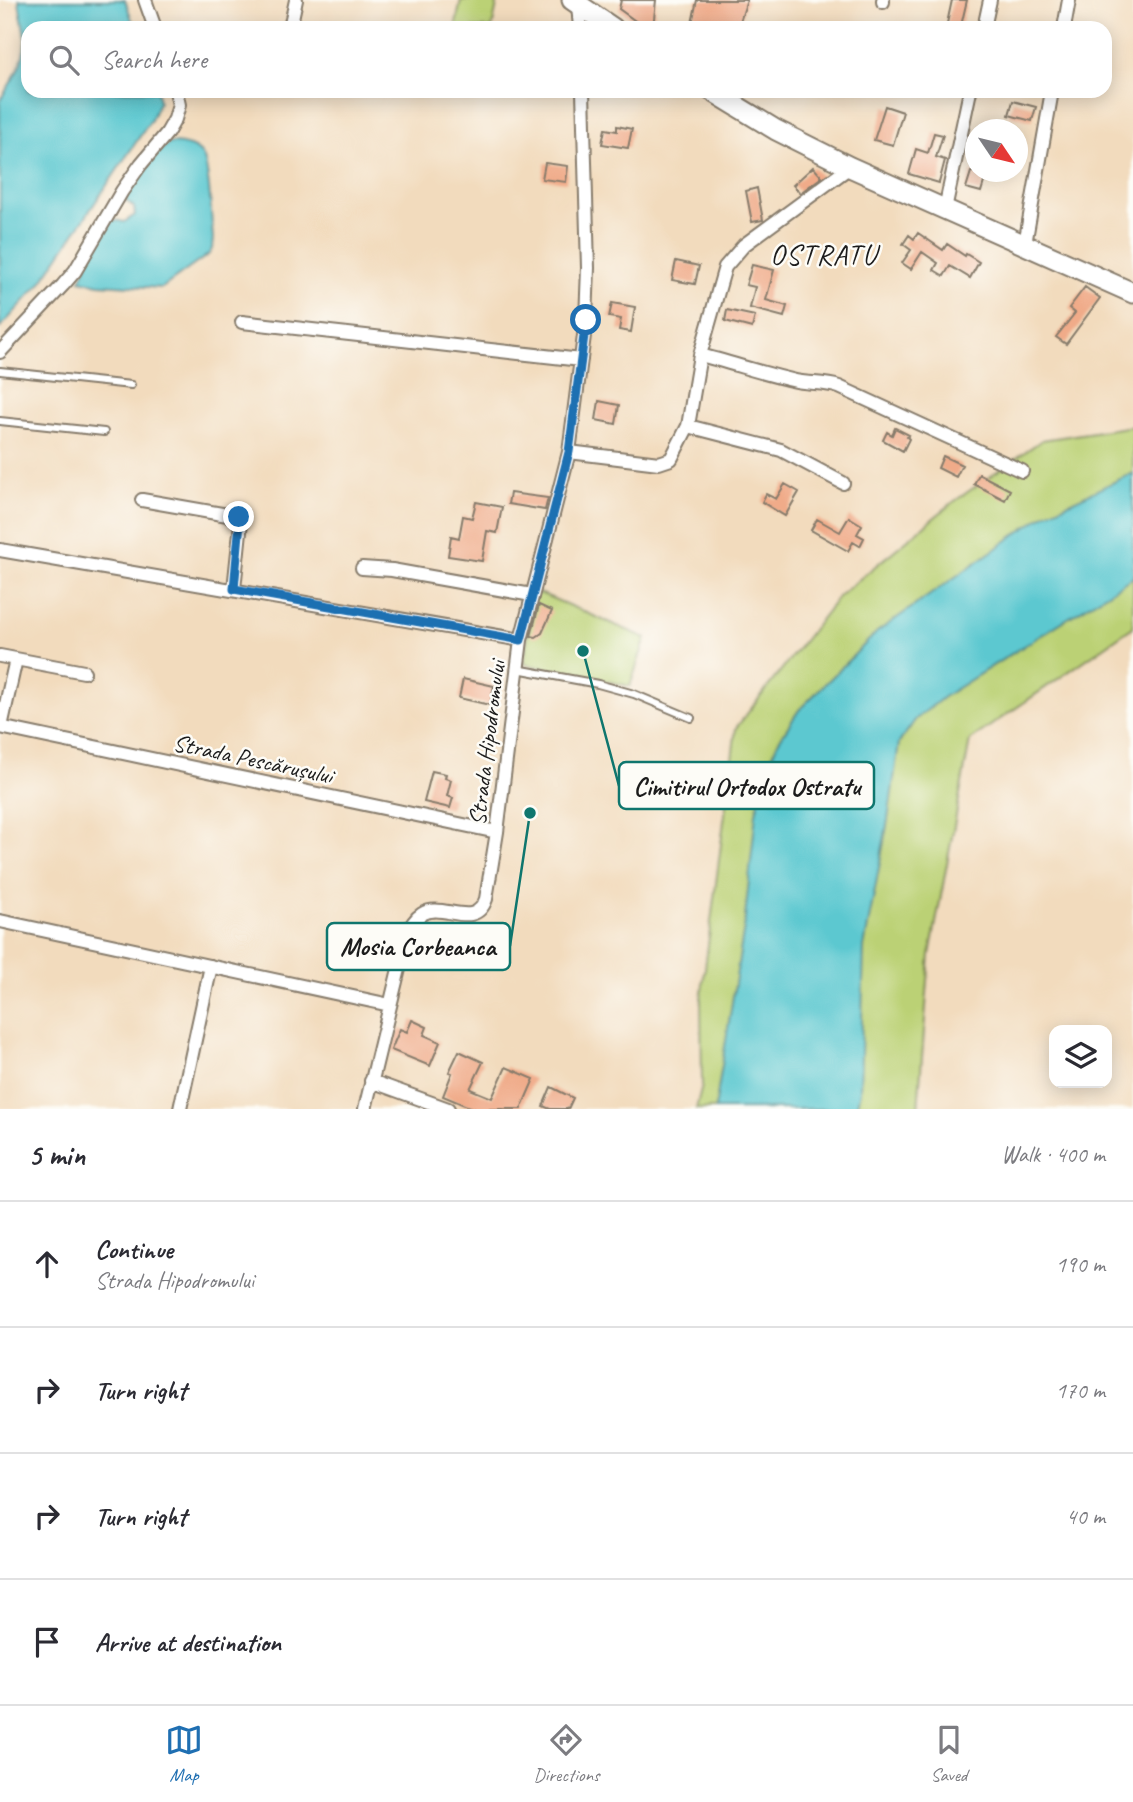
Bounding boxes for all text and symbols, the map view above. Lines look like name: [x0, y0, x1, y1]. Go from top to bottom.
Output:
search box: [21, 21, 1112, 98]
icon: search: [45, 41, 83, 79]
text: Search here: [101, 43, 207, 76]
north arrow: [965, 119, 1028, 182]
district label: OSTRATU: [770, 237, 881, 272]
route start: [570, 304, 601, 335]
route end: [223, 501, 254, 532]
street label: Strada Hipodromului: [462, 656, 512, 827]
street label: Strada Pescărușului: [170, 727, 339, 791]
callout: Cimitirul Ortodox Ostratu: [619, 762, 874, 809]
text: Cimitirul Ortodox Ostratu: [634, 770, 863, 803]
callout: Mosia Corbeanca: [327, 923, 510, 970]
text: Mosia Corbeanca: [340, 930, 498, 963]
map controls: [1049, 1025, 1112, 1088]
button: layers: [1049, 1025, 1112, 1088]
text: 5 min: [28, 1136, 85, 1174]
text: Walk · 400 m: [1001, 1140, 1105, 1169]
text: Continue: [95, 1233, 173, 1266]
icon: ahead: [28, 1245, 66, 1283]
text: 190 m: [1056, 1250, 1105, 1279]
text: Strada Hipodromului: [95, 1266, 254, 1295]
icon: right: [28, 1371, 66, 1409]
text: Turn right: [95, 1374, 186, 1407]
text: 170 m: [1056, 1376, 1105, 1405]
icon: right: [28, 1497, 66, 1535]
text: Turn right: [95, 1500, 186, 1533]
text: 40 m: [1066, 1502, 1105, 1531]
icon: arrive: [28, 1623, 66, 1661]
text: Arrive at destination: [95, 1626, 281, 1659]
tab: Map: [165, 1721, 203, 1787]
tab: Directions: [533, 1721, 600, 1787]
tab: Saved: [930, 1721, 968, 1787]

